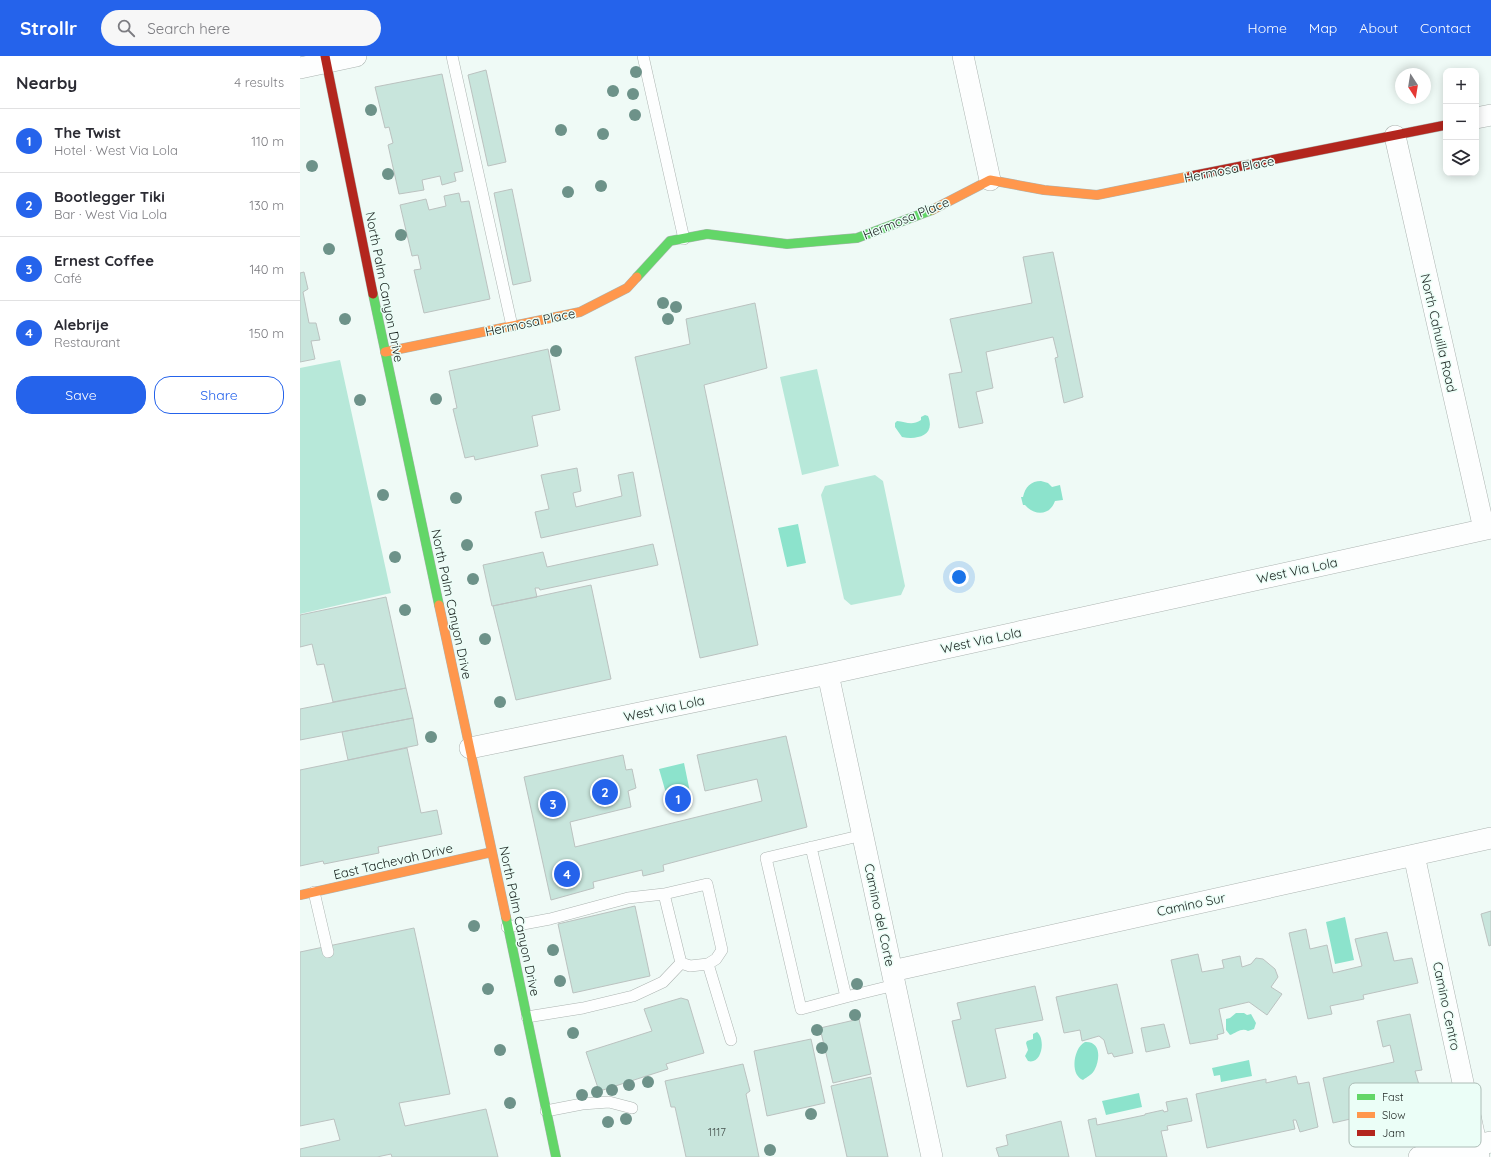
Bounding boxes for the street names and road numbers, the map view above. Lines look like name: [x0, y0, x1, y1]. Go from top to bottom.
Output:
street label: Hermosa Place: [1182, 152, 1276, 186]
street label: Hermosa Place: [860, 193, 952, 243]
street label: North Palm Canyon Drive: [363, 210, 407, 364]
street label: North Cahuilla Road: [1418, 272, 1460, 394]
street label: Hermosa Place: [483, 305, 577, 339]
street label: North Palm Canyon Drive: [428, 528, 476, 680]
street label: West Via Lola: [1255, 554, 1339, 586]
street label: West Via Lola: [939, 624, 1023, 656]
street label: West Via Lola: [622, 692, 706, 724]
street label: East Tachevah Drive: [332, 839, 454, 883]
street label: North Palm Canyon Drive: [496, 845, 544, 997]
street label: Camino del Corte: [861, 862, 899, 968]
street label: Camino Sur: [1155, 889, 1227, 919]
street label: Camino Centro: [1430, 960, 1464, 1052]

